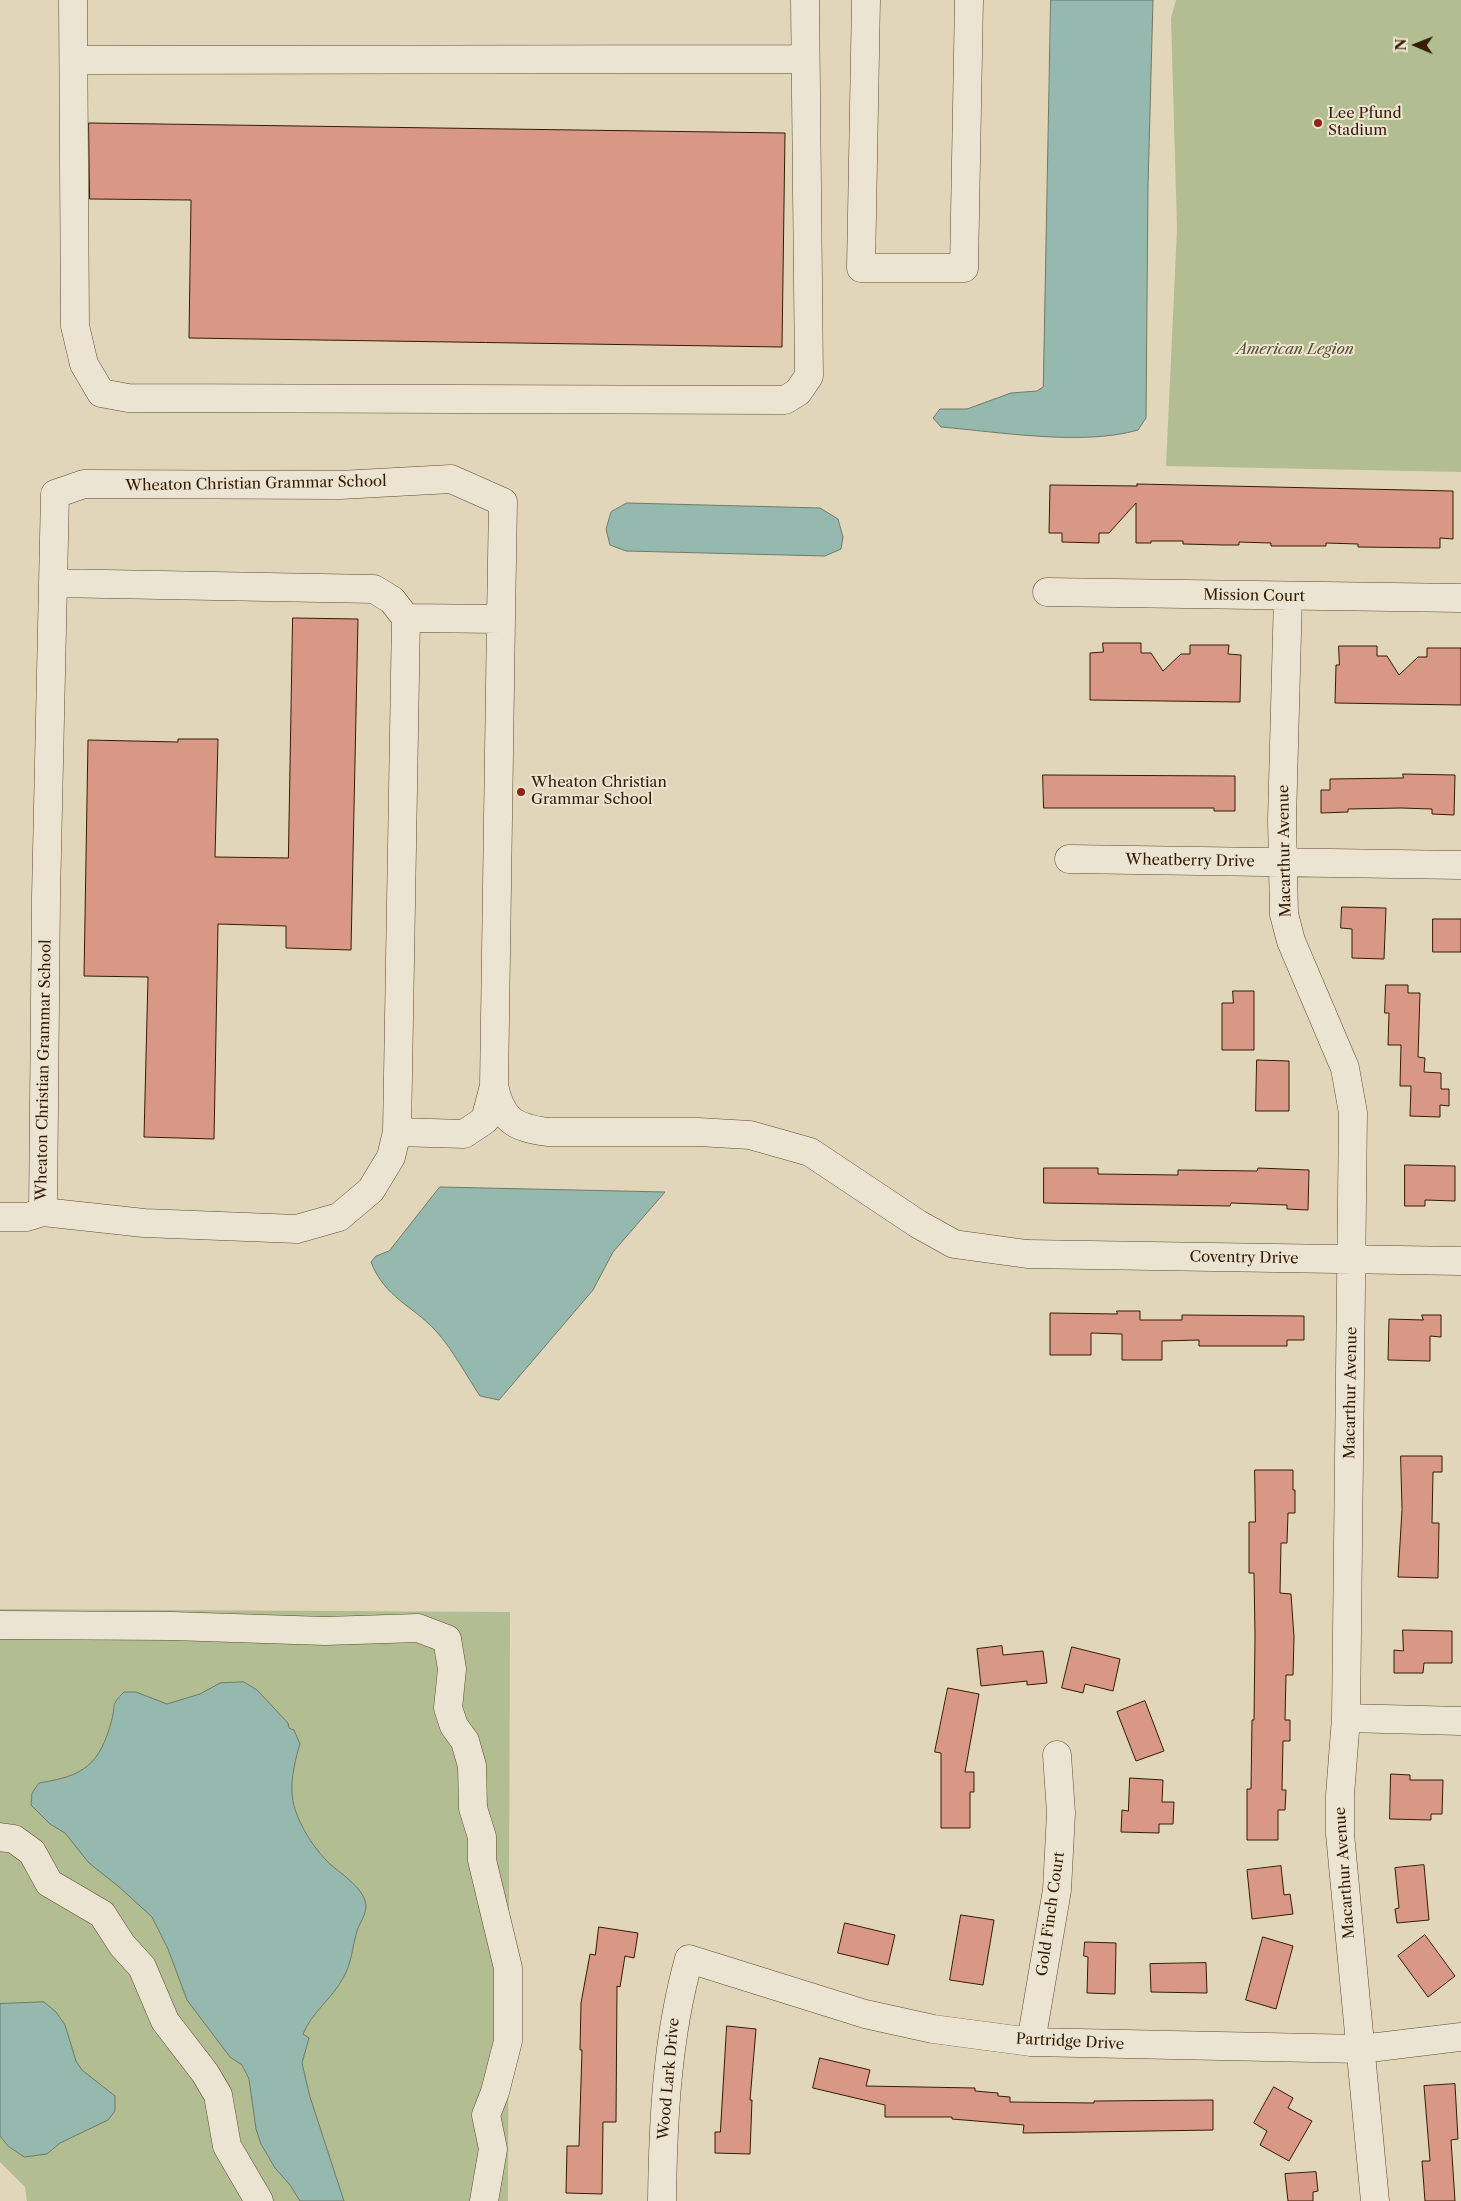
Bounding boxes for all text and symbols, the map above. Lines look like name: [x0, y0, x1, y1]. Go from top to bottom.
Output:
north arrow: [1391, 20, 1441, 70]
text: N: [1392, 39, 1410, 51]
place label: Lee Pfund Stadium: [1328, 105, 1402, 140]
marker: Lee Pfund Stadium: [1312, 117, 1324, 129]
park label: American Legion: [1236, 341, 1354, 359]
street label: Wheaton Christian Grammar School: [125, 473, 387, 495]
street label: Mission Court: [1203, 586, 1305, 606]
place label: Wheaton Christian Grammar School: [531, 774, 667, 809]
street label: Macarthur Avenue: [1275, 785, 1295, 917]
marker: Wheaton Christian Grammar School: [515, 786, 527, 798]
street label: Wheatberry Drive: [1125, 851, 1255, 871]
street label: Wheaton Christian Grammar School: [33, 939, 55, 1201]
street label: Coventry Drive: [1189, 1248, 1299, 1268]
street label: Macarthur Avenue: [1341, 1327, 1361, 1459]
street label: Macarthur Avenue: [1331, 1806, 1359, 1940]
street label: Gold Finch Court: [1033, 1851, 1069, 1977]
street label: Wood Lark Drive: [655, 2017, 683, 2141]
street label: Partridge Drive: [1015, 2030, 1125, 2054]

